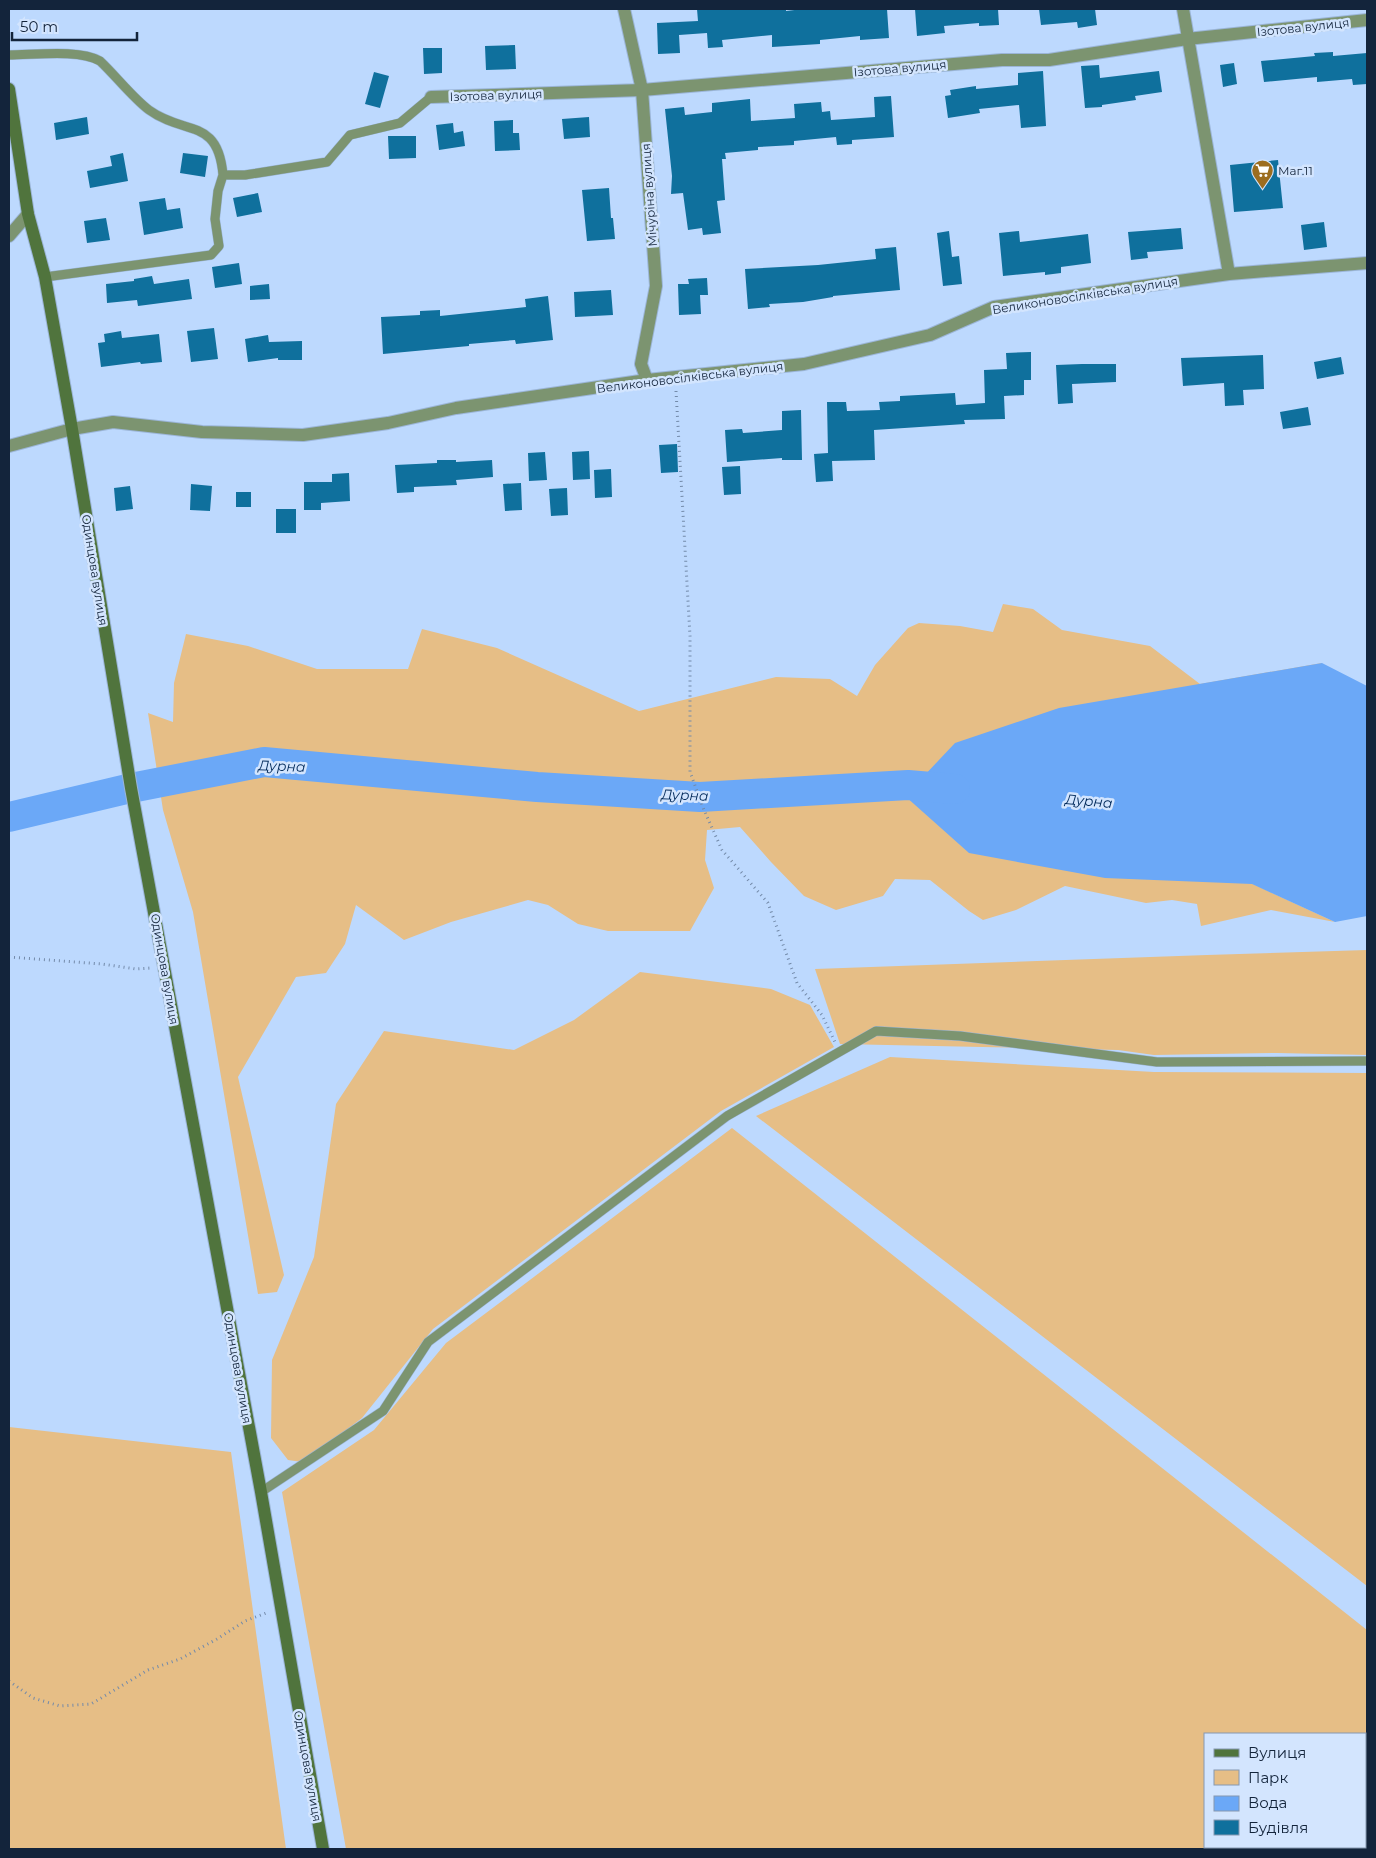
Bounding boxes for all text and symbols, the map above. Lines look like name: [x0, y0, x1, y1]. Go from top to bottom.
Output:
scale bar: [12, 10, 138, 42]
street label: Ізотова вулиця: [1256, 15, 1350, 39]
text: 50 m: [20, 17, 58, 36]
street label: Ізотова вулиця: [853, 56, 947, 80]
street label: Ізотова вулиця: [449, 86, 543, 104]
street label: Мічуріна вулиця: [638, 143, 660, 247]
supermarket icon: Маг.11: [1250, 158, 1274, 189]
place label: Маг.11: [1278, 163, 1313, 178]
street label: Великоновосілківська вулиця: [991, 273, 1179, 317]
street label: Великоновосілківська вулиця: [596, 358, 784, 396]
street label: Одинцова вулиця: [79, 513, 111, 627]
water label: Дурна: [256, 756, 306, 776]
water label: Дурна: [659, 785, 709, 805]
water label: Дурна: [1063, 790, 1113, 812]
street label: Одинцова вулиця: [148, 912, 182, 1026]
street label: Одинцова вулиця: [221, 1311, 255, 1425]
street label: Одинцова вулиця: [291, 1709, 325, 1823]
legend: [1204, 1733, 1366, 1848]
text: Вулиця: [1248, 1743, 1306, 1762]
text: Парк: [1248, 1768, 1288, 1787]
text: Вода: [1248, 1793, 1287, 1812]
text: Будівля: [1248, 1818, 1308, 1837]

